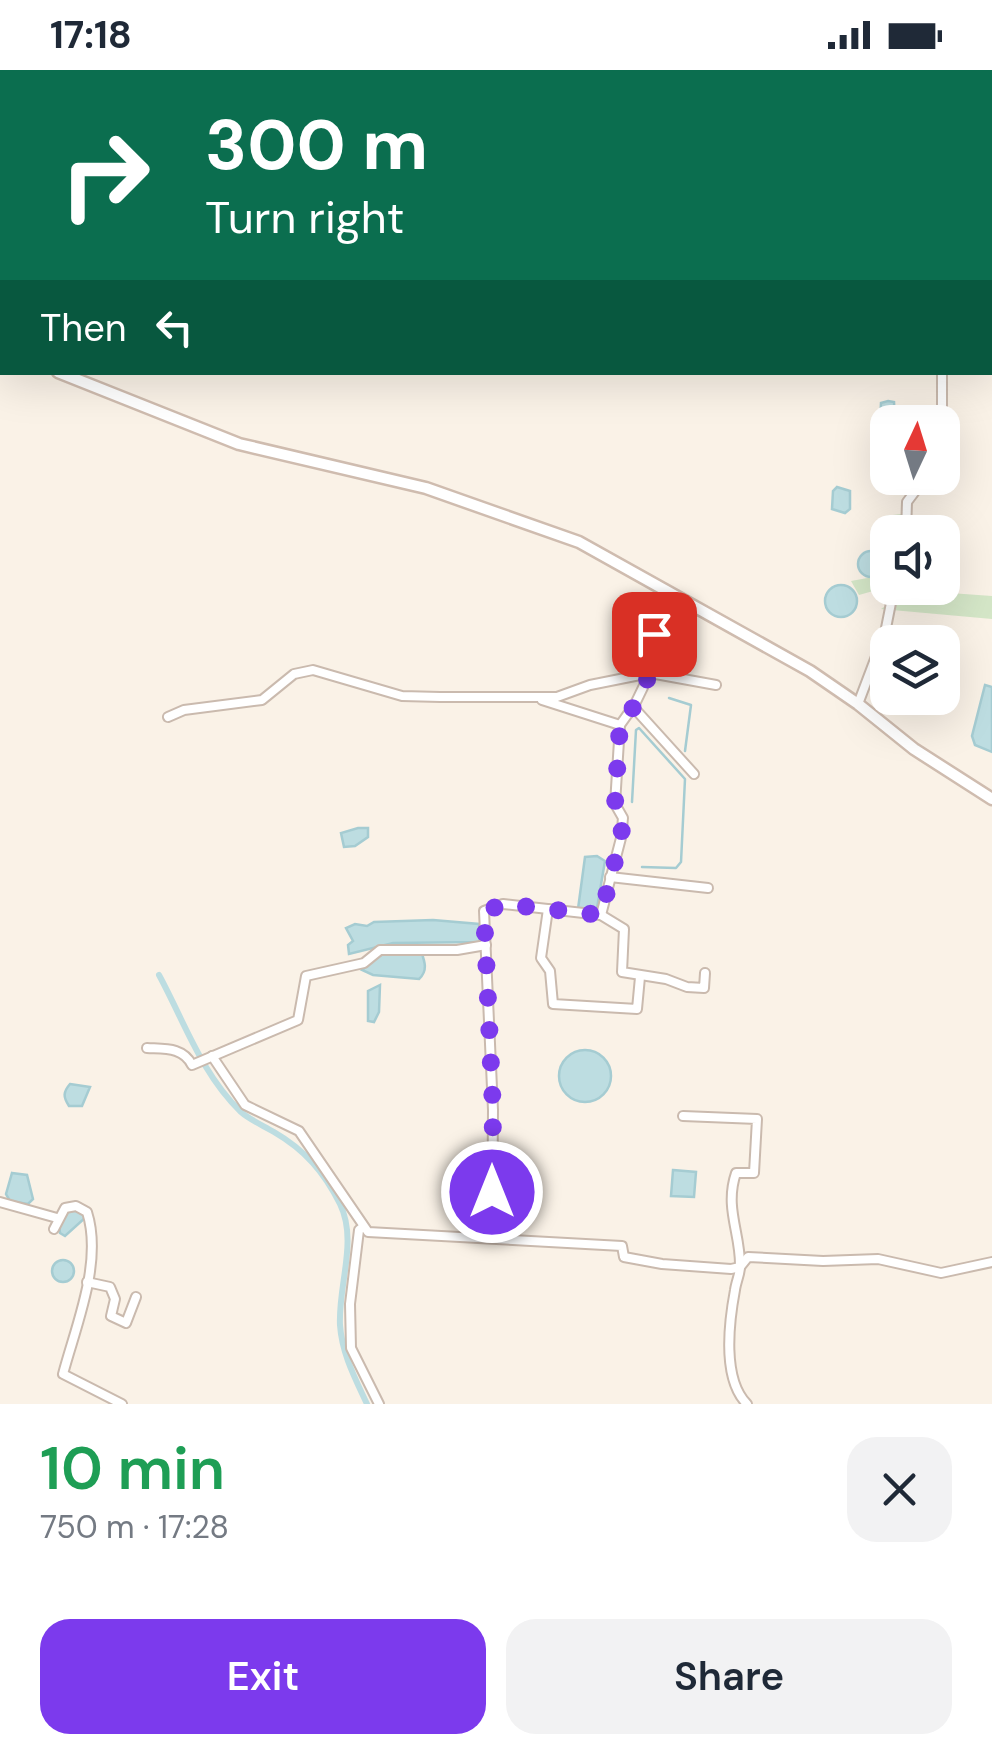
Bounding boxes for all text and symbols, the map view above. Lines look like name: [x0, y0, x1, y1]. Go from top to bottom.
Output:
text: 17:18: [50, 10, 132, 60]
text: 300 m: [205, 100, 428, 191]
icon: right: [40, 110, 170, 240]
text: Turn right: [205, 188, 404, 247]
icon: left: [147, 300, 202, 355]
text: Then: [40, 303, 127, 353]
north arrow: [870, 405, 960, 495]
map controls: [870, 405, 960, 715]
button: sound: [870, 515, 960, 605]
pin: [612, 592, 697, 677]
icon: arrive: [627, 607, 682, 662]
button: layers: [870, 625, 960, 715]
position arrow: [440, 1140, 544, 1244]
text: 10 min: [40, 1429, 225, 1508]
button: close: [847, 1437, 952, 1542]
text: 750 m · 17:28: [40, 1506, 229, 1548]
button: Exit: [40, 1619, 486, 1734]
button: Share: [506, 1619, 952, 1734]

